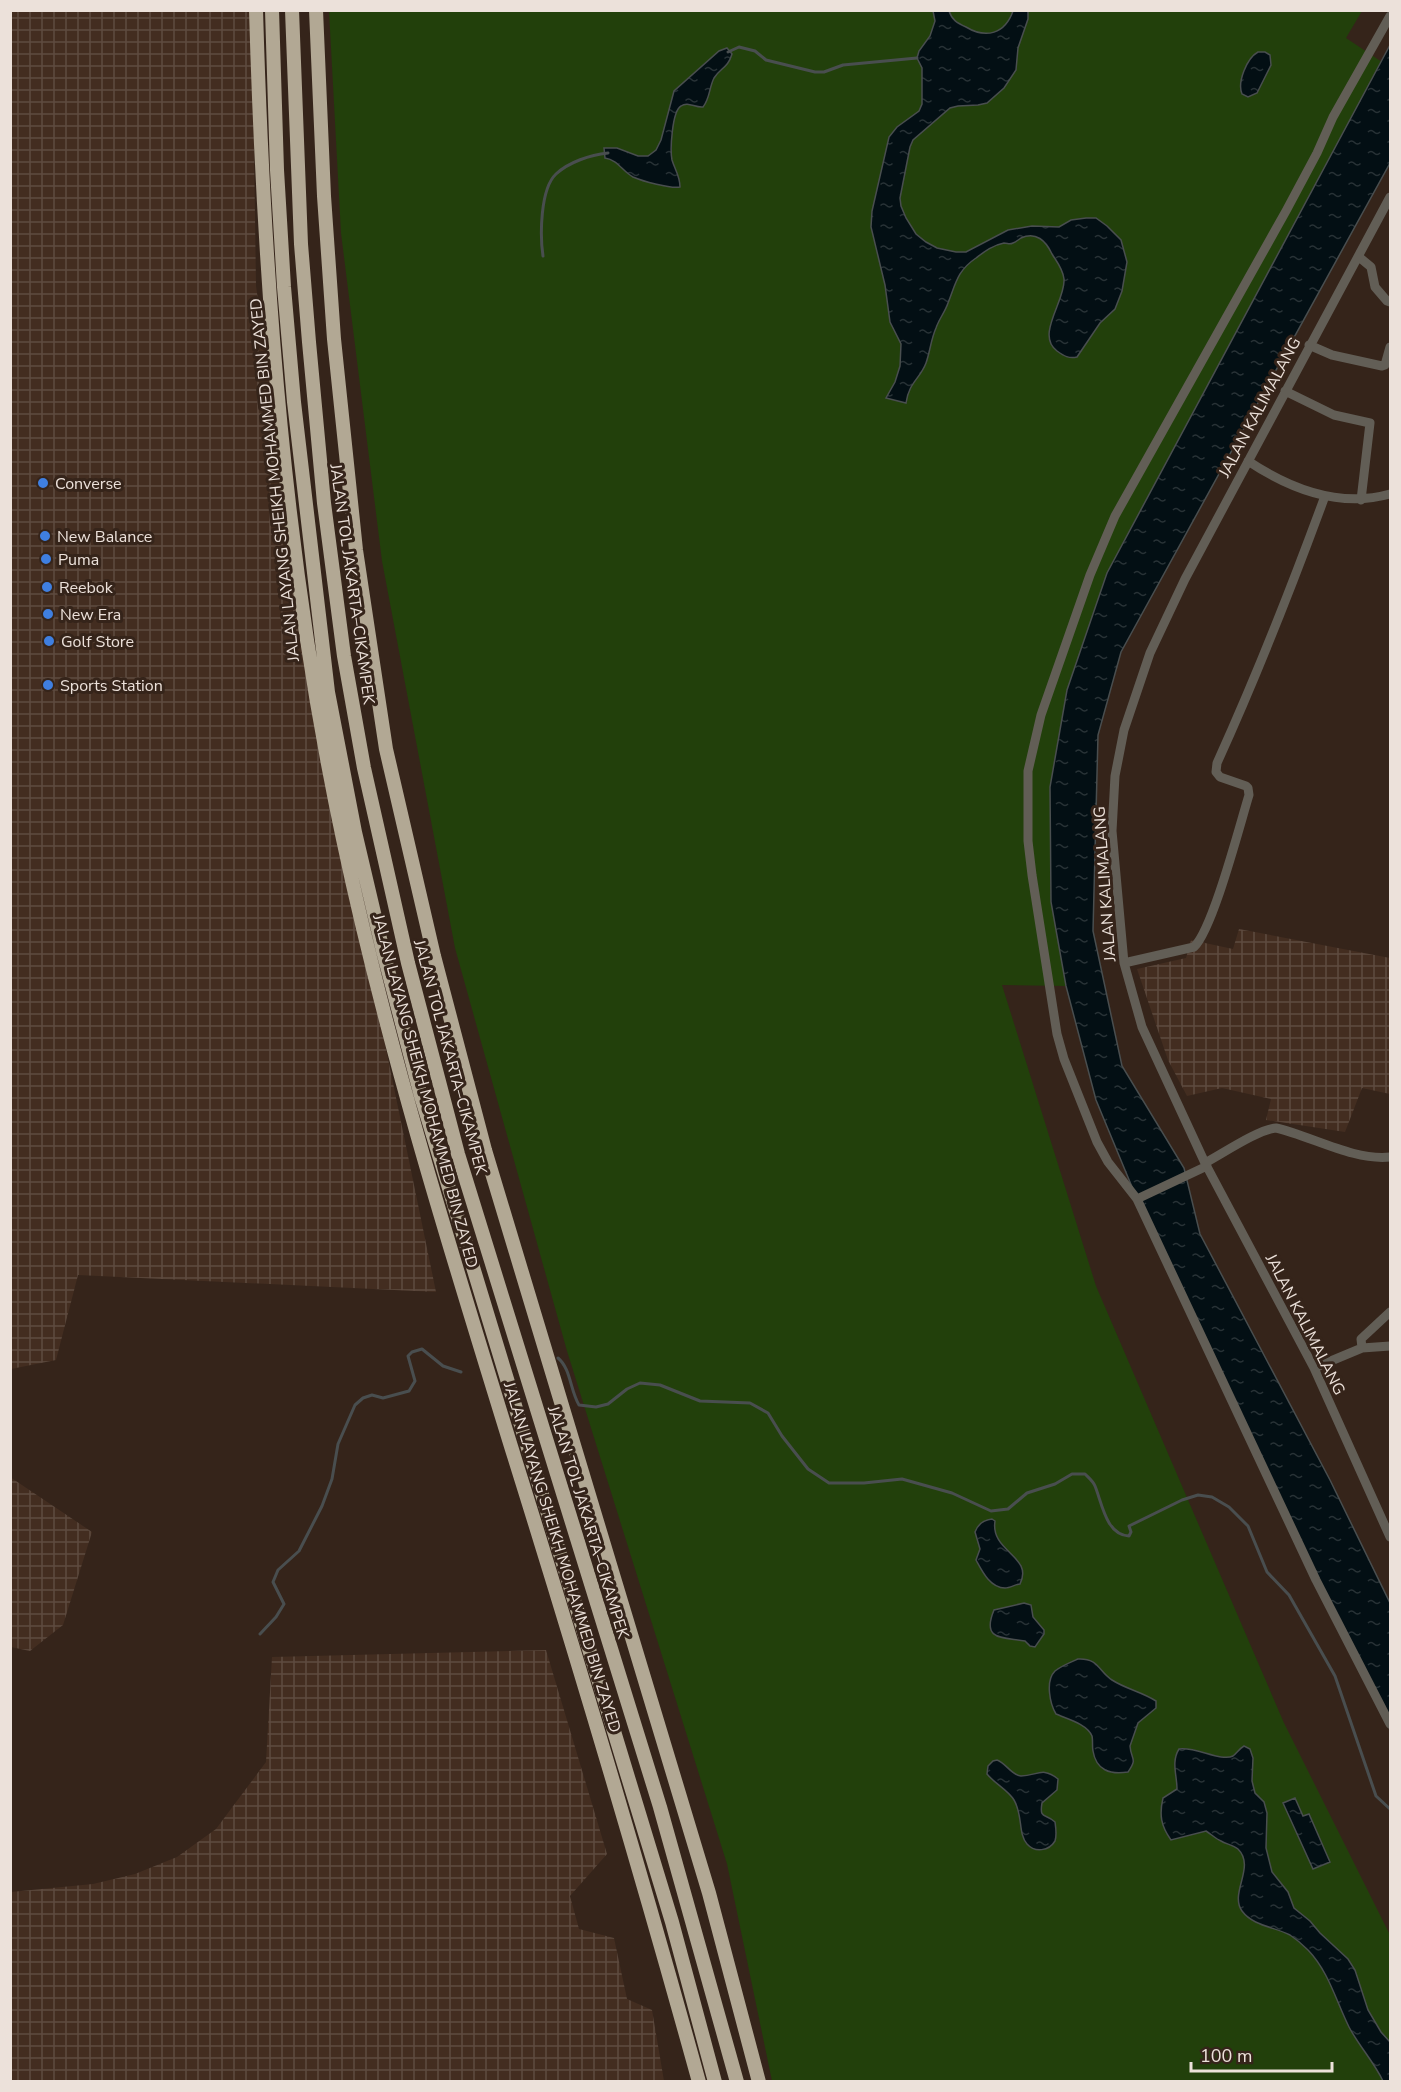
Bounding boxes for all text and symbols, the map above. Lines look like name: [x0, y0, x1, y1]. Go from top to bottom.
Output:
street label: JALAN LAYANG SHEIKH MOHAMMED BIN ZAYED: [245, 297, 305, 664]
street label: JALAN KALIMALANG: [1213, 334, 1306, 482]
street label: JALAN TOL JAKARTA–CIKAMPEK: [324, 462, 380, 707]
place label: Converse: [55, 473, 122, 495]
marker: Converse: [36, 476, 50, 490]
place label: New Balance: [57, 526, 152, 548]
marker: New Balance: [38, 529, 52, 543]
place label: Puma: [58, 549, 99, 571]
marker: Puma: [39, 552, 53, 566]
place label: Reebok: [59, 577, 114, 599]
marker: Reebok: [40, 580, 54, 594]
place label: New Era: [60, 604, 121, 626]
marker: New Era: [41, 607, 55, 621]
place label: Golf Store: [61, 631, 134, 653]
marker: Golf Store: [42, 634, 56, 648]
place label: Sports Station: [60, 675, 163, 697]
marker: Sports Station: [41, 678, 55, 692]
street label: JALAN KALIMALANG: [1089, 806, 1121, 963]
street label: JALAN LAYANG SHEIKH MOHAMMED BIN ZAYED: [367, 911, 483, 1271]
street label: JALAN TOL JAKARTA–CIKAMPEK: [408, 936, 492, 1178]
street label: JALAN KALIMALANG: [1260, 1249, 1350, 1399]
street label: JALAN LAYANG SHEIKH MOHAMMED BIN ZAYED: [498, 1378, 626, 1735]
street label: JALAN TOL JAKARTA–CIKAMPEK: [542, 1402, 634, 1642]
scale bar: [1191, 2035, 1332, 2073]
text: 100 m: [1200, 2044, 1252, 2068]

